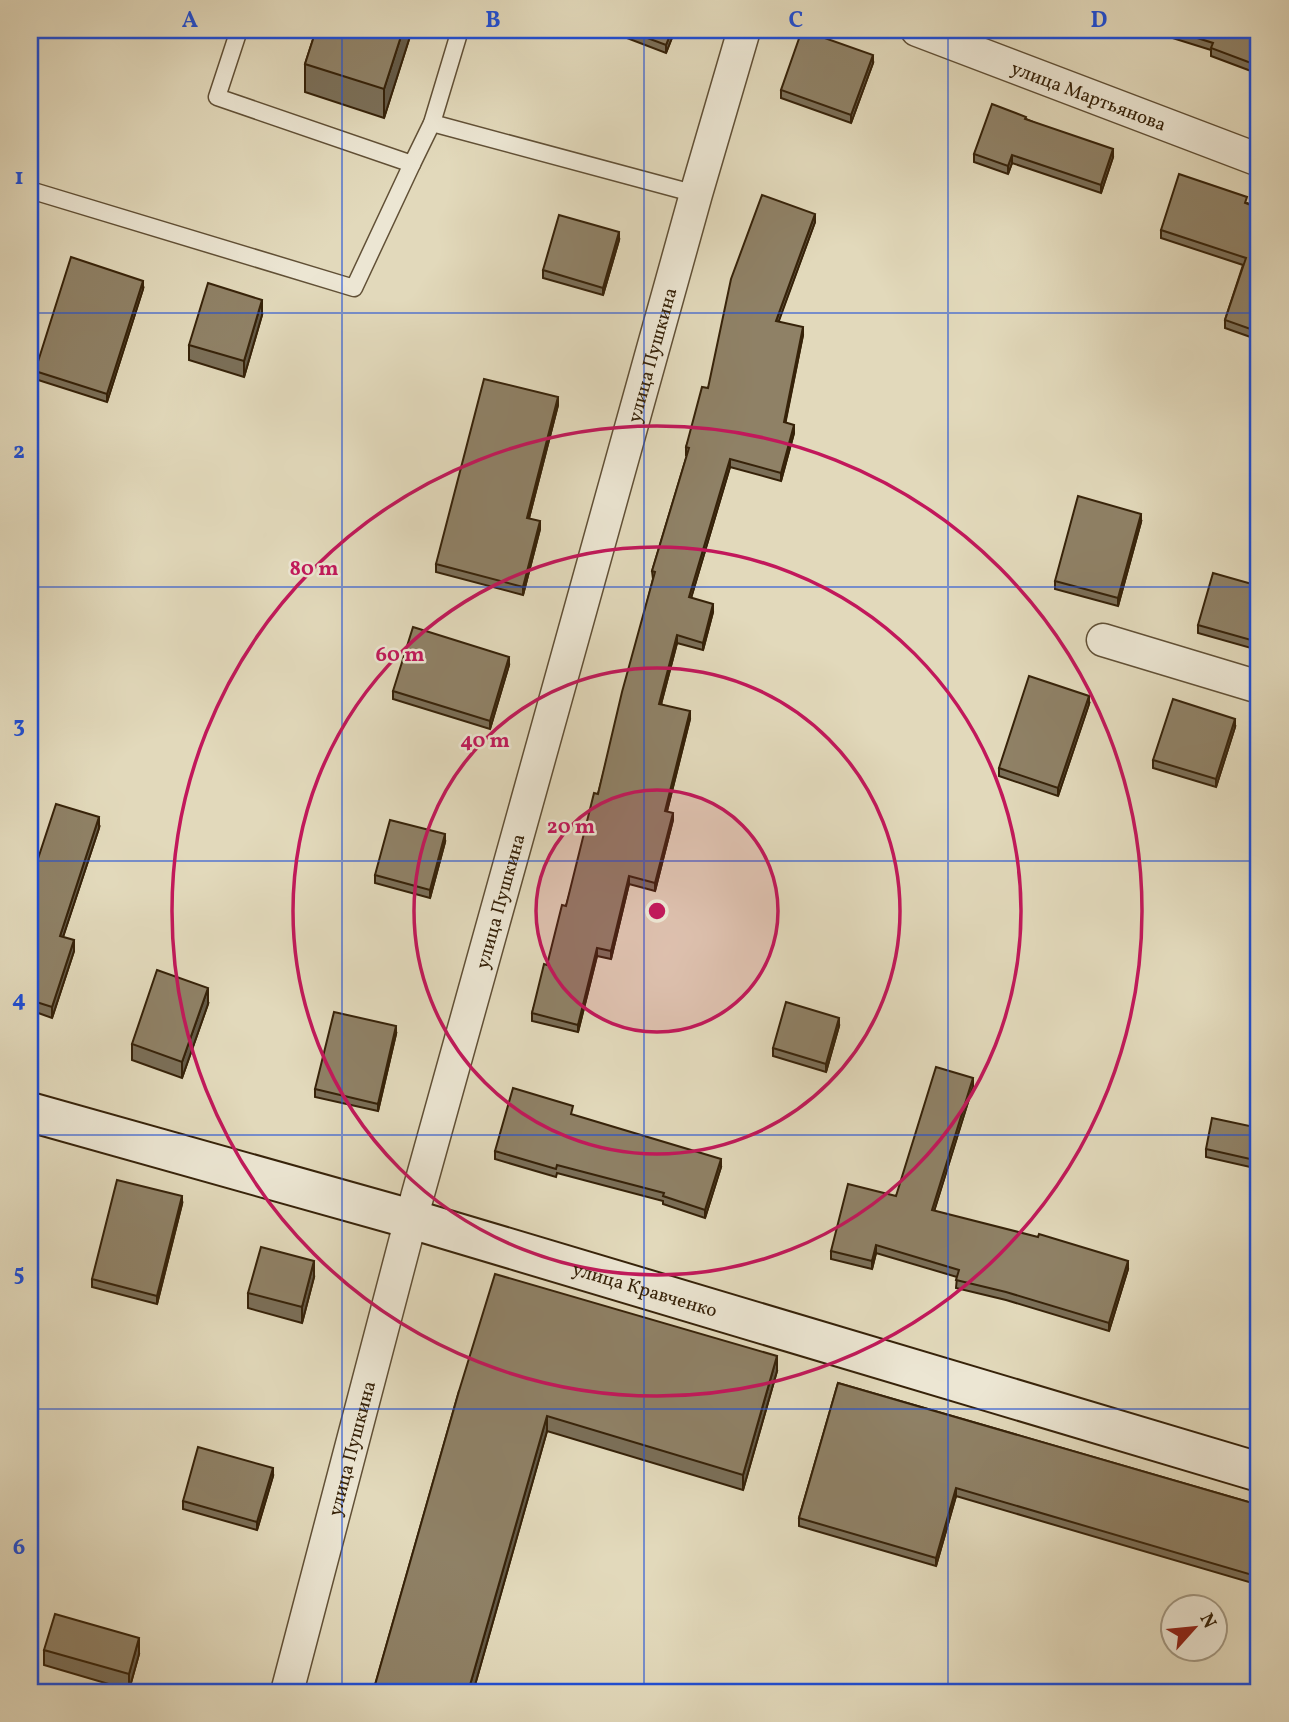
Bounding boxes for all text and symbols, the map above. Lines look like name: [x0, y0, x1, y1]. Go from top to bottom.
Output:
text: A: [182, 5, 198, 37]
text: B: [485, 5, 501, 37]
text: C: [789, 5, 803, 37]
text: D: [1091, 5, 1108, 37]
street label: улица Мартьянова: [1007, 56, 1170, 139]
text: 1: [14, 162, 24, 194]
street label: улица Пушкина: [622, 285, 684, 426]
text: 2: [13, 436, 25, 468]
text: 80 m: [290, 555, 338, 584]
text: 60 m: [376, 641, 424, 670]
text: 3: [13, 710, 25, 742]
text: 40 m: [460, 727, 510, 756]
text: 20 m: [547, 813, 595, 842]
street label: улица Пушкина: [470, 831, 532, 972]
centre of rings: [645, 899, 669, 923]
text: 4: [12, 984, 26, 1016]
street label: улица Кравченко: [569, 1257, 720, 1325]
text: 5: [13, 1258, 25, 1290]
street label: улица Пушкина: [323, 1378, 383, 1519]
text: 6: [13, 1532, 25, 1564]
north arrow: [1160, 1592, 1230, 1662]
text: N: [1193, 1609, 1222, 1633]

